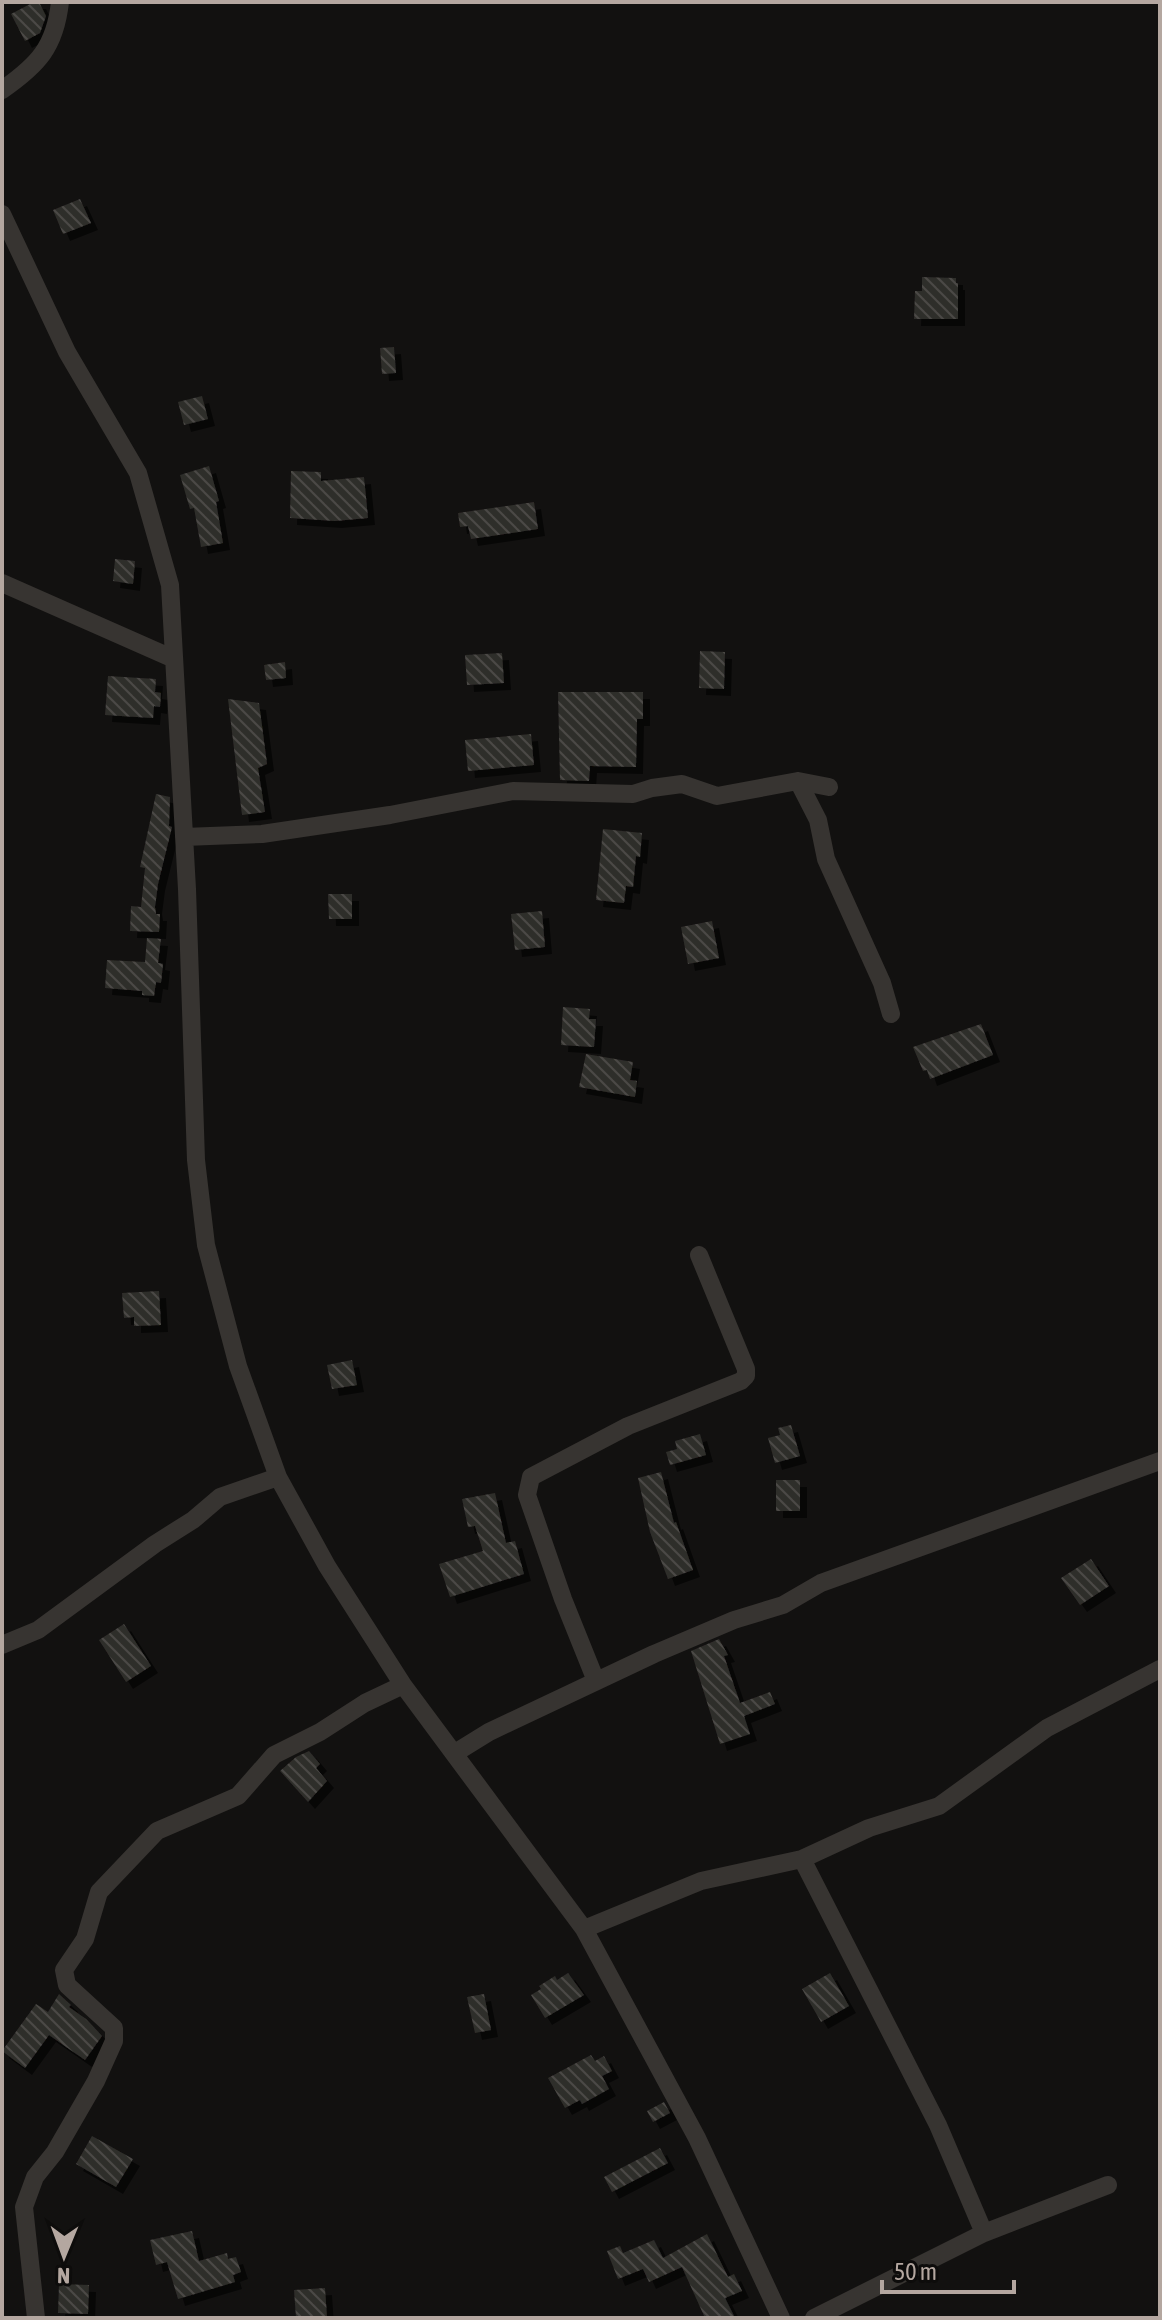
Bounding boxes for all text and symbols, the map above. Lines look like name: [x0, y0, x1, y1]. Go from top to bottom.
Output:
north arrow: [24, 2216, 104, 2296]
scale bar: [882, 2244, 1014, 2294]
text: 50 m: [894, 2258, 937, 2285]
text: N: [57, 2263, 70, 2289]

